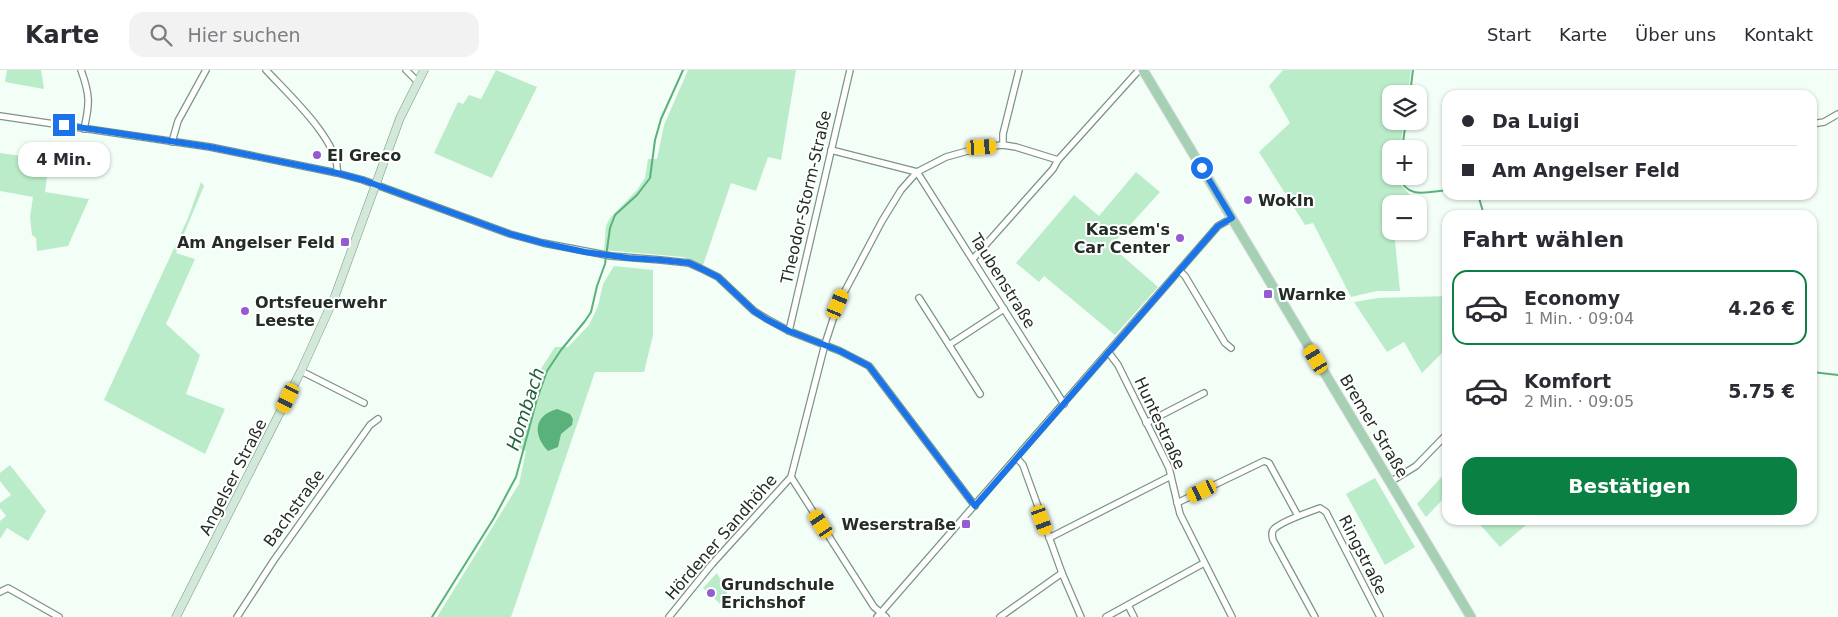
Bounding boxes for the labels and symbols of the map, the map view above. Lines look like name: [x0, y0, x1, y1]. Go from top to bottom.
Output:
street label: Theodor-Storm-Straße: [777, 108, 835, 287]
route end: [53, 114, 75, 136]
car: [966, 139, 997, 155]
callout: 4 Min.: [18, 142, 110, 178]
place label: El Greco: [327, 146, 401, 165]
marker: El Greco: [311, 149, 323, 161]
route start: [1191, 157, 1213, 179]
place label: WokIn: [1258, 191, 1314, 210]
marker: WokIn: [1242, 194, 1254, 206]
place label: Kassem's Car Center: [1074, 220, 1170, 257]
street label: Taubenstraße: [966, 229, 1040, 332]
marker: Kassem's Car Center: [1174, 232, 1186, 244]
place label: Am Angelser Feld: [177, 233, 335, 252]
marker: Am Angelser Feld: [339, 236, 351, 248]
place label: Warnke: [1278, 285, 1346, 304]
car: [825, 287, 850, 321]
marker: Warnke: [1262, 288, 1274, 300]
place label: Ortsfeuerwehr Leeste: [255, 293, 387, 330]
marker: Ortsfeuerwehr Leeste: [239, 305, 251, 317]
car: [1301, 342, 1330, 376]
water label: Hombach: [502, 365, 548, 453]
street label: Bremer Straße: [1336, 371, 1412, 481]
street label: Huntestraße: [1130, 374, 1190, 472]
car: [274, 381, 301, 415]
street label: Angelser Straße: [195, 416, 271, 538]
street label: Bachstraße: [260, 466, 328, 550]
street label: Hördener Sandhöhe: [661, 470, 781, 604]
car: [1185, 478, 1218, 504]
car: [1029, 503, 1054, 537]
car: [806, 507, 835, 541]
street label: Ringstraße: [1335, 512, 1391, 598]
place label: Weserstraße: [842, 515, 956, 534]
marker: Weserstraße: [960, 518, 972, 530]
place label: Grundschule Erichshof: [721, 575, 835, 612]
marker: Grundschule Erichshof: [705, 587, 717, 599]

